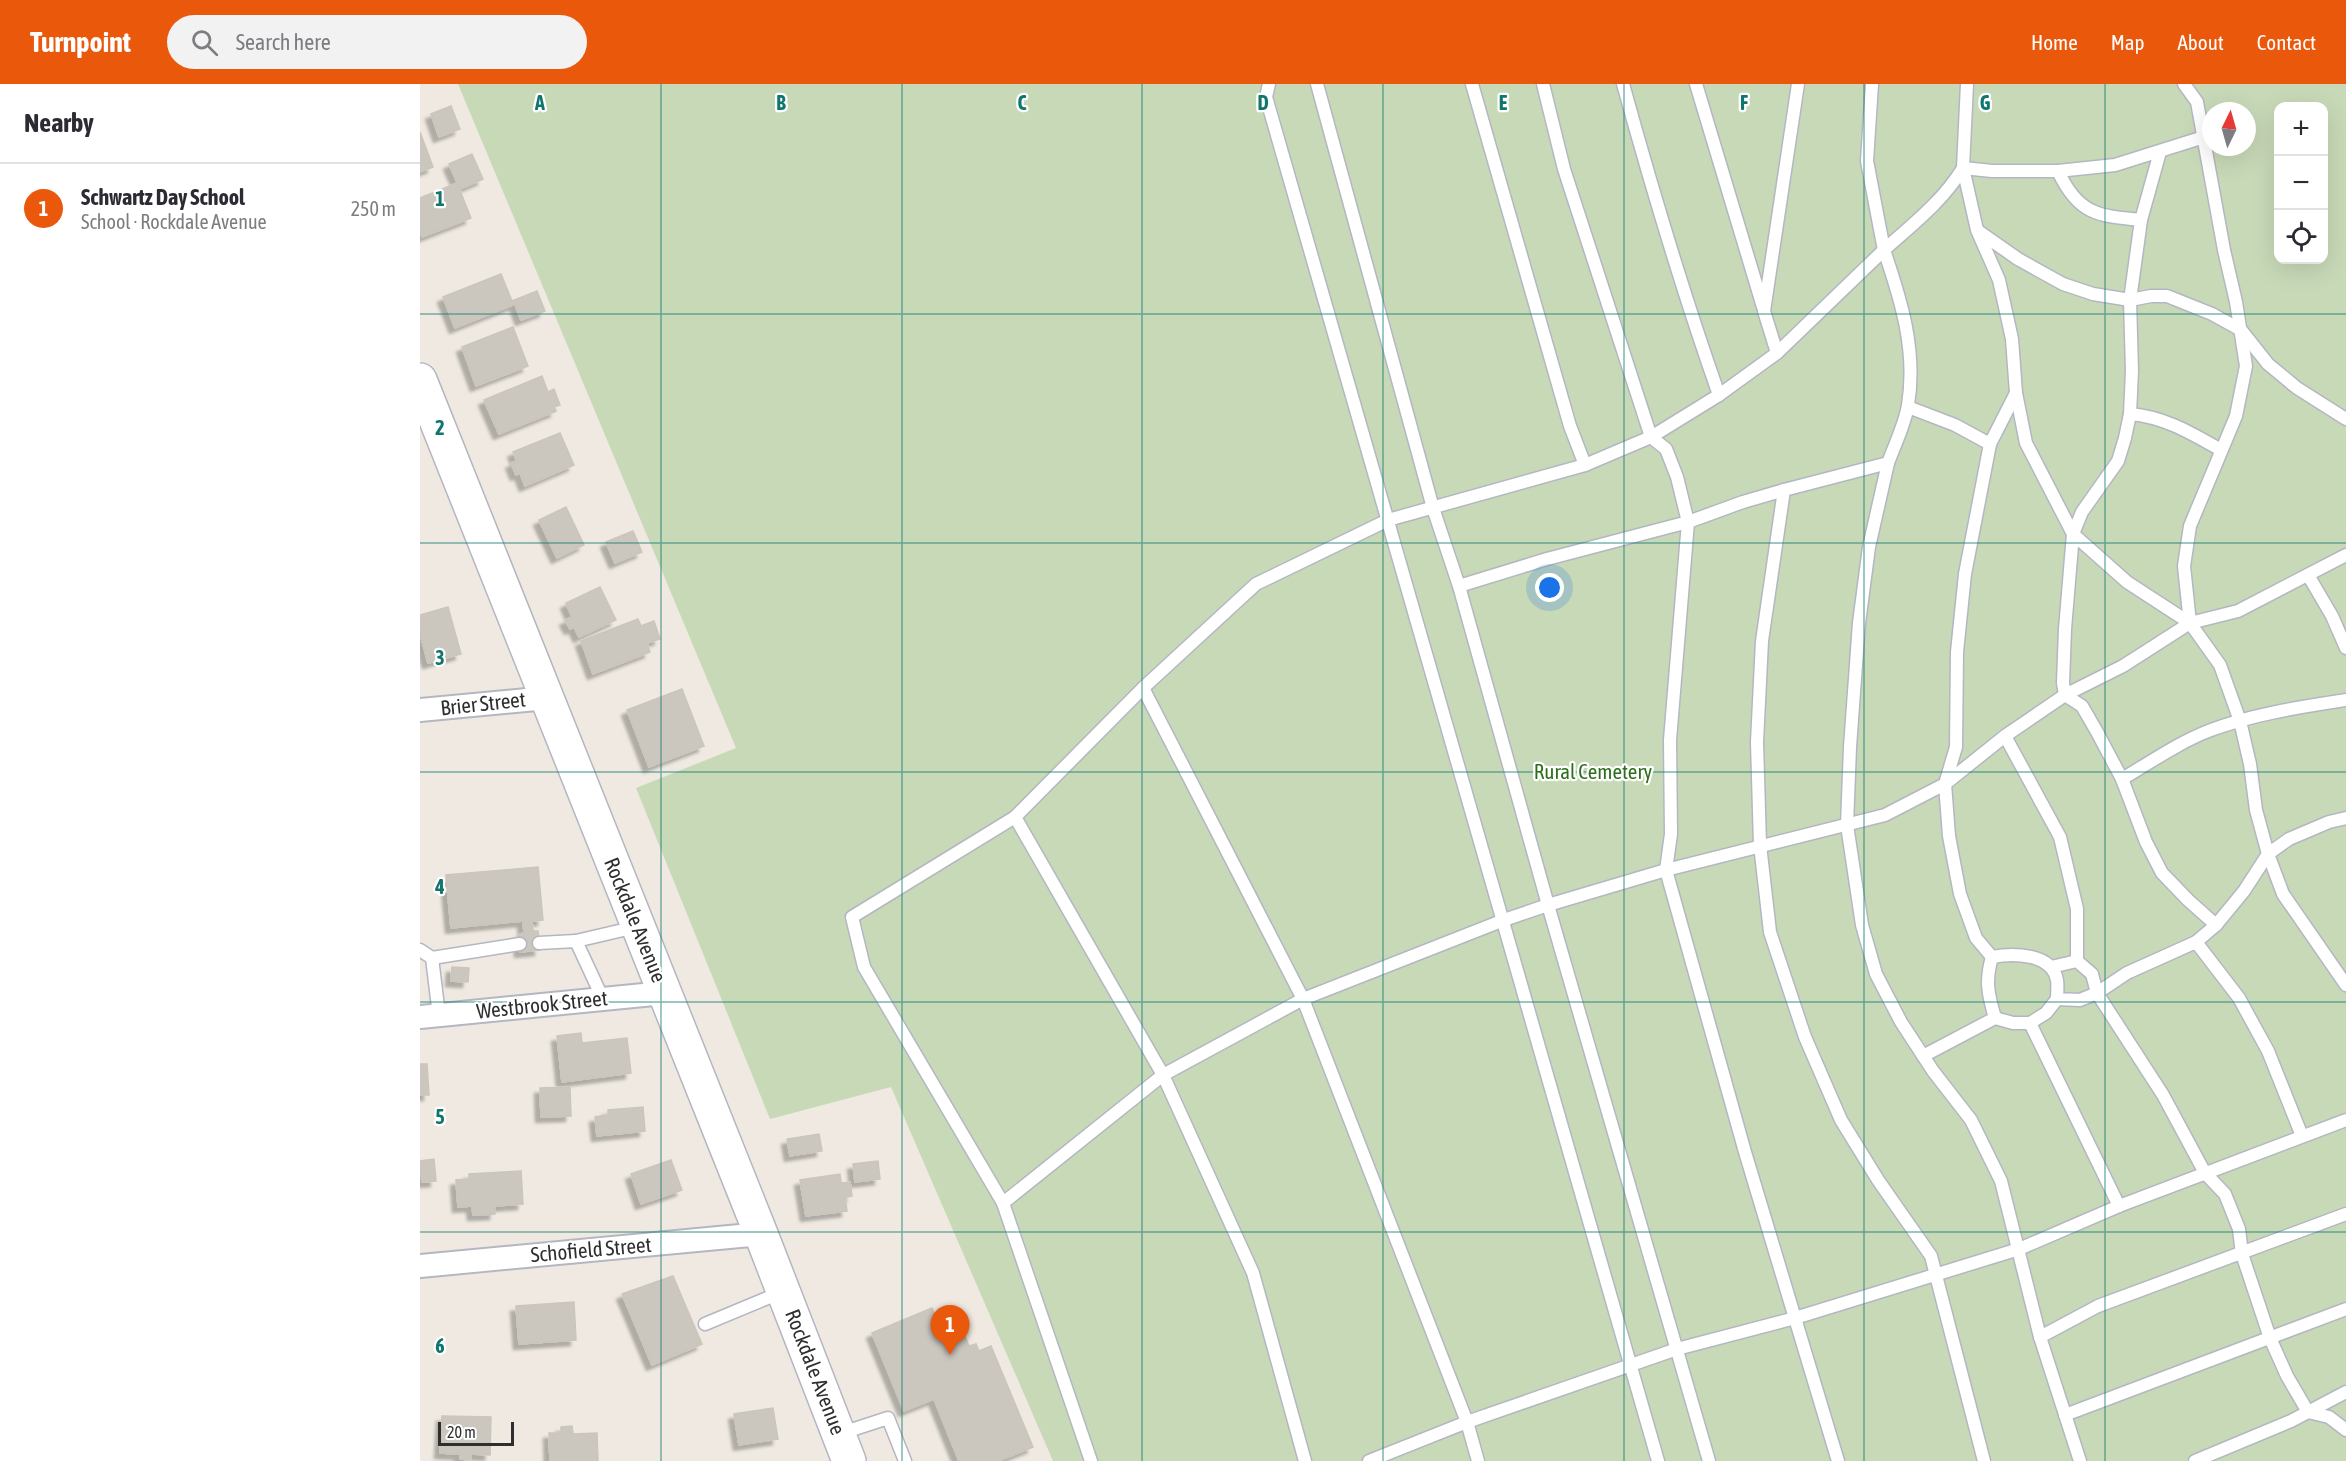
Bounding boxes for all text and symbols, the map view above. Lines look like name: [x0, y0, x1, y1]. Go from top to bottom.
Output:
search box: [167, 15, 587, 69]
text: Turnpoint: [30, 26, 131, 58]
icon: search: [188, 26, 221, 59]
text: Search here: [236, 29, 331, 55]
text: Home: [2031, 30, 2078, 54]
text: Map: [2111, 30, 2145, 54]
text: About: [2178, 30, 2224, 54]
text: Contact: [2257, 30, 2316, 54]
text: A: [534, 91, 545, 114]
text: B: [776, 91, 786, 114]
text: C: [1018, 91, 1027, 114]
text: D: [1257, 91, 1269, 114]
text: E: [1499, 91, 1508, 114]
text: F: [1740, 91, 1748, 114]
text: G: [1980, 91, 1991, 114]
north arrow: [2202, 102, 2256, 156]
map controls: [2274, 102, 2328, 264]
button: +: [2274, 102, 2328, 156]
text: Nearby: [24, 108, 94, 138]
button: −: [2274, 156, 2328, 210]
text: Schwartz Day School: [81, 184, 245, 210]
text: 1: [435, 187, 445, 210]
text: 1: [39, 197, 48, 220]
text: 250 m: [351, 197, 396, 220]
text: School · Rockdale Avenue: [81, 210, 267, 233]
button: locate: [2274, 210, 2328, 264]
text: 2: [435, 416, 445, 439]
your location: [1535, 573, 1564, 602]
text: 3: [435, 646, 445, 669]
street label: Brier Street: [439, 687, 527, 719]
park label: Rural Cemetery: [1534, 759, 1653, 783]
street label: Rockdale Avenue: [600, 854, 672, 986]
text: 4: [434, 875, 445, 898]
street label: Westbrook Street: [475, 985, 609, 1023]
text: 5: [435, 1105, 445, 1128]
street label: Schofield Street: [530, 1232, 652, 1266]
street label: Rockdale Avenue: [781, 1305, 851, 1438]
pin: 1: [930, 1306, 970, 1355]
text: 6: [435, 1334, 445, 1357]
scale bar: [438, 1419, 514, 1446]
text: 20 m: [447, 1423, 476, 1441]

